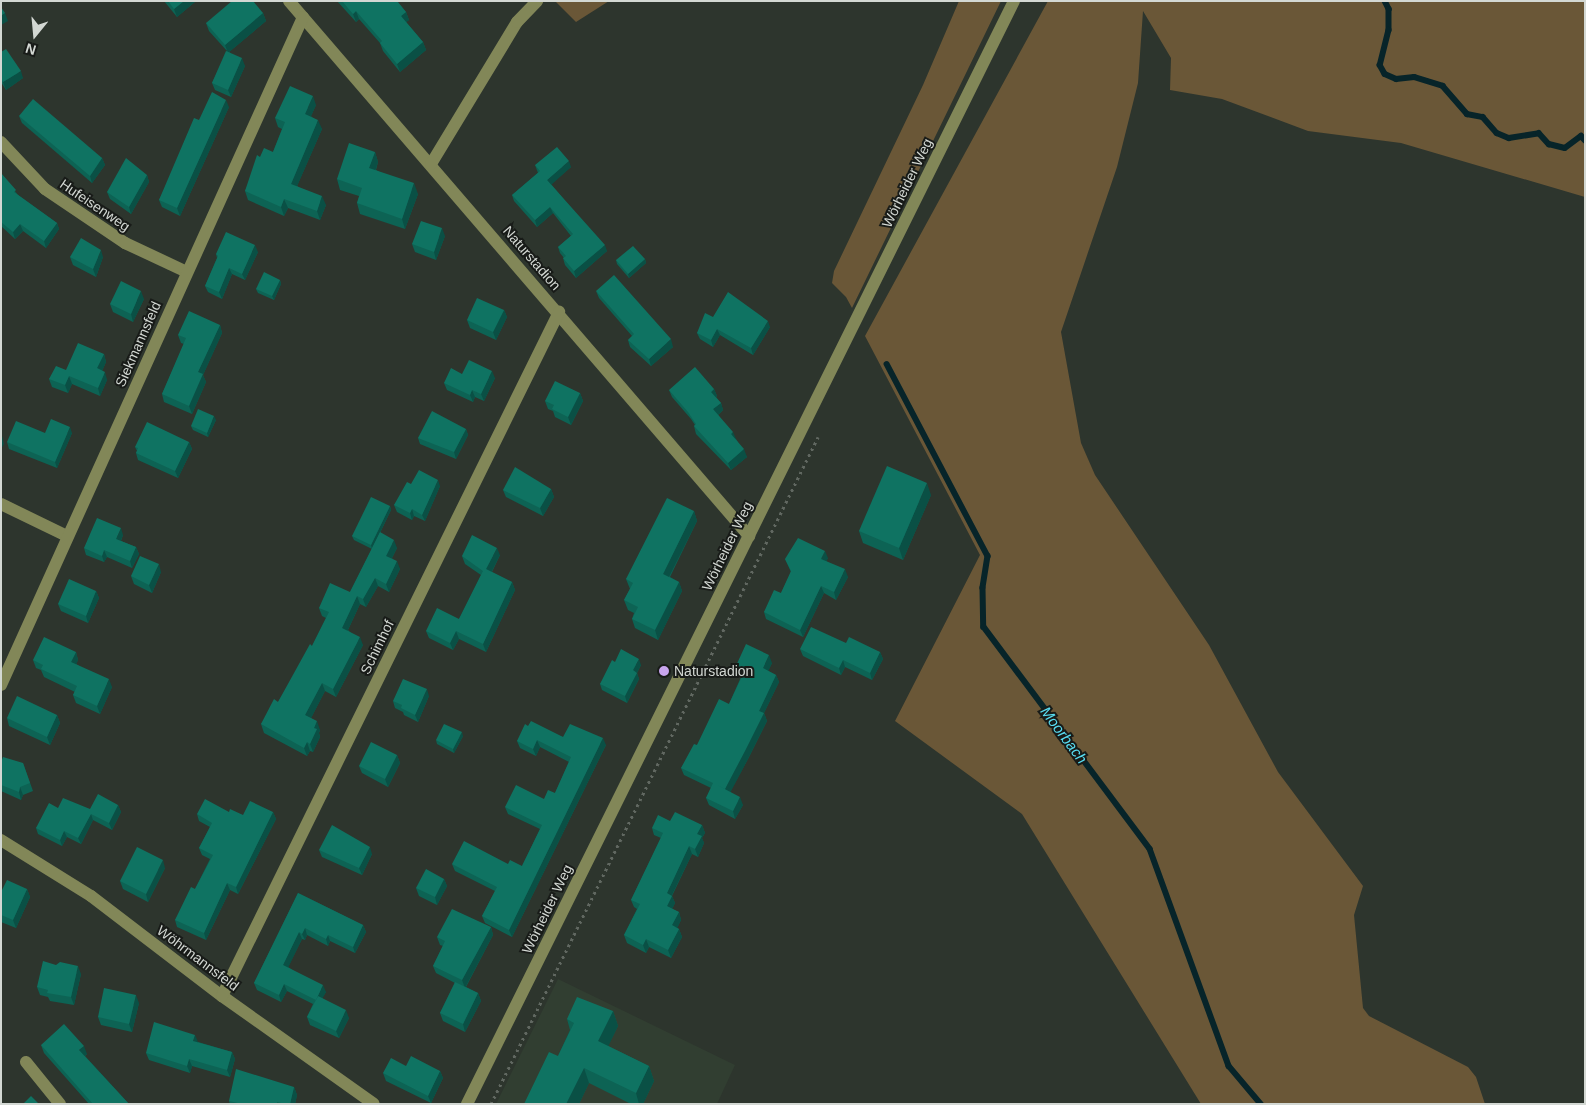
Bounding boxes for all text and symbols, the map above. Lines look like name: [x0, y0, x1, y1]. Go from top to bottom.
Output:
north arrow: [10, 10, 60, 60]
text: N: [23, 40, 38, 58]
street label: Wörheider Weg: [878, 136, 936, 230]
street label: Hufeisenweg: [57, 175, 133, 235]
street label: Naturstadion: [500, 223, 564, 293]
street label: Siekmannsfeld: [112, 299, 164, 389]
street label: Wörheider Weg: [698, 499, 756, 593]
street label: Schimhof: [357, 617, 397, 677]
place label: Naturstadion: [674, 663, 753, 679]
marker: Naturstadion: [658, 665, 670, 677]
water label: Moorbach: [1037, 703, 1091, 767]
street label: Wörheider Weg: [518, 862, 576, 956]
street label: Wöhrmannsfeld: [154, 922, 242, 994]

